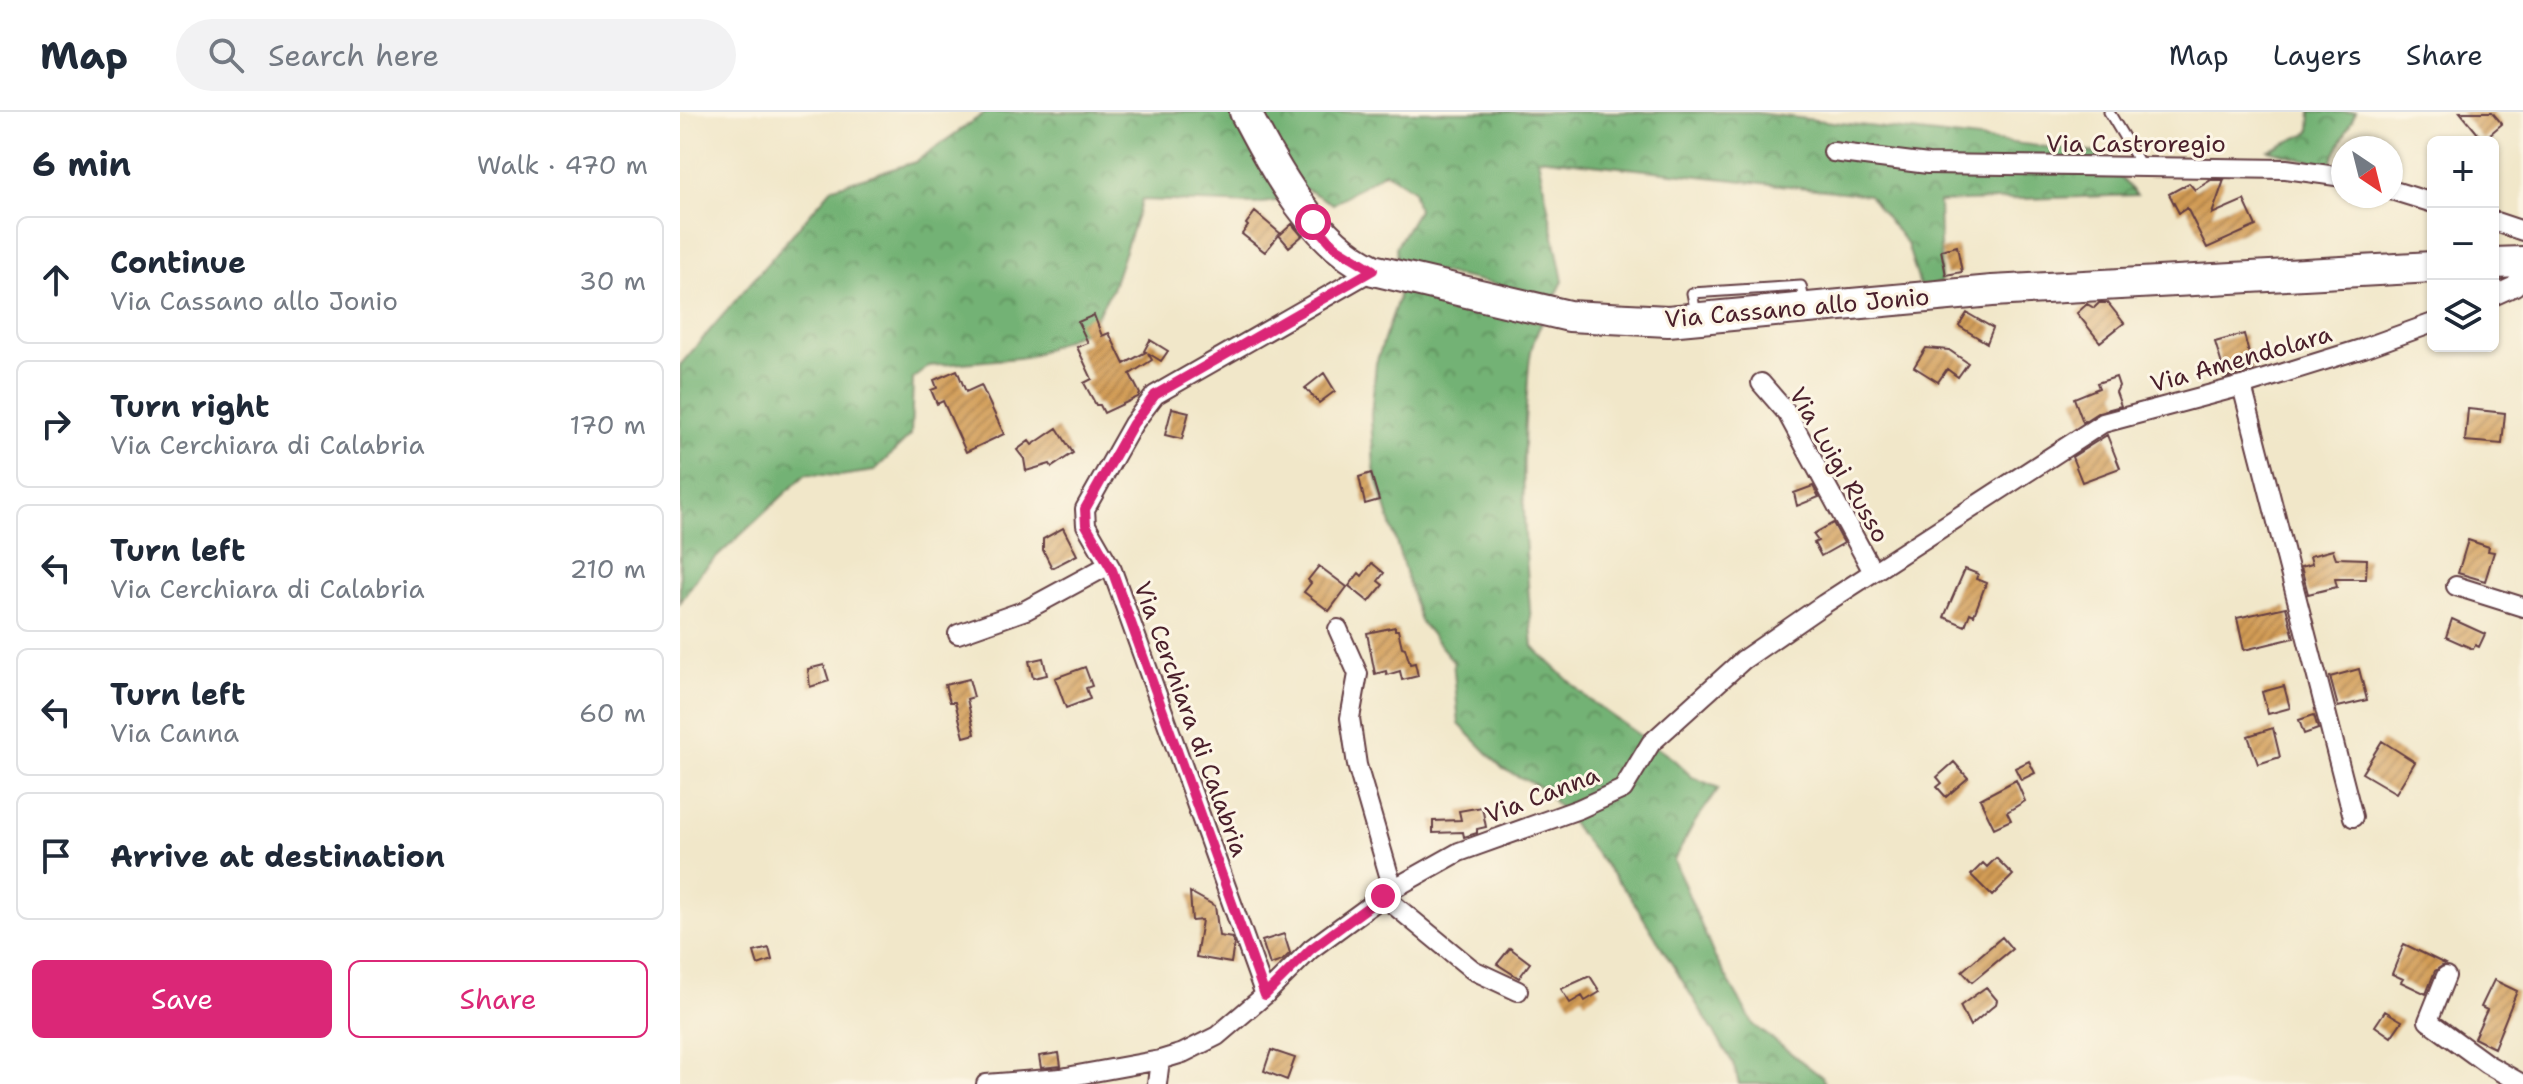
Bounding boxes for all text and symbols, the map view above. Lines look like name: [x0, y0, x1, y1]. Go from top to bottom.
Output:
search box: [176, 19, 736, 91]
text: Map: [40, 30, 128, 81]
icon: search: [204, 33, 248, 77]
text: Search here: [268, 35, 439, 76]
text: Map: [2169, 36, 2229, 74]
text: Layers: [2273, 36, 2362, 74]
text: Share: [2406, 36, 2483, 74]
street label: Via Castroregio: [2046, 128, 2226, 160]
north arrow: [2331, 136, 2403, 208]
map controls: [2427, 136, 2499, 352]
button: +: [2427, 136, 2499, 208]
text: 6 min: [32, 141, 131, 187]
text: Walk · 470 m: [477, 147, 648, 182]
route start: [1295, 204, 1331, 240]
button: −: [2427, 208, 2499, 280]
text: Continue: [110, 242, 246, 283]
icon: ahead: [34, 258, 78, 302]
text: 30 m: [579, 263, 646, 298]
street label: Via Cassano allo Jonio: [1663, 280, 1931, 336]
button: layers: [2427, 280, 2499, 352]
text: Via Cassano allo Jonio: [110, 283, 398, 318]
street label: Via Amendolara: [2147, 318, 2336, 400]
street label: Via Luigi Russo: [1782, 381, 1896, 549]
text: Turn right: [110, 386, 269, 427]
icon: right: [34, 402, 78, 446]
text: 170 m: [569, 407, 646, 442]
text: Via Cerchiara di Calabria: [110, 427, 425, 462]
text: Turn left: [110, 530, 245, 571]
icon: left: [34, 546, 78, 590]
text: 210 m: [569, 551, 646, 586]
text: Via Cerchiara di Calabria: [110, 571, 425, 606]
street label: Via Cerchiara di Calabria: [1126, 577, 1256, 861]
text: Turn left: [110, 674, 245, 715]
icon: left: [34, 690, 78, 734]
text: 60 m: [579, 695, 646, 730]
text: Via Canna: [110, 715, 239, 750]
street label: Via Canna: [1481, 759, 1603, 831]
icon: arrive: [34, 834, 78, 878]
text: Arrive at destination: [110, 836, 445, 877]
route end: [1365, 878, 1401, 914]
button: Save: [32, 960, 332, 1038]
button: Share: [348, 960, 648, 1038]

